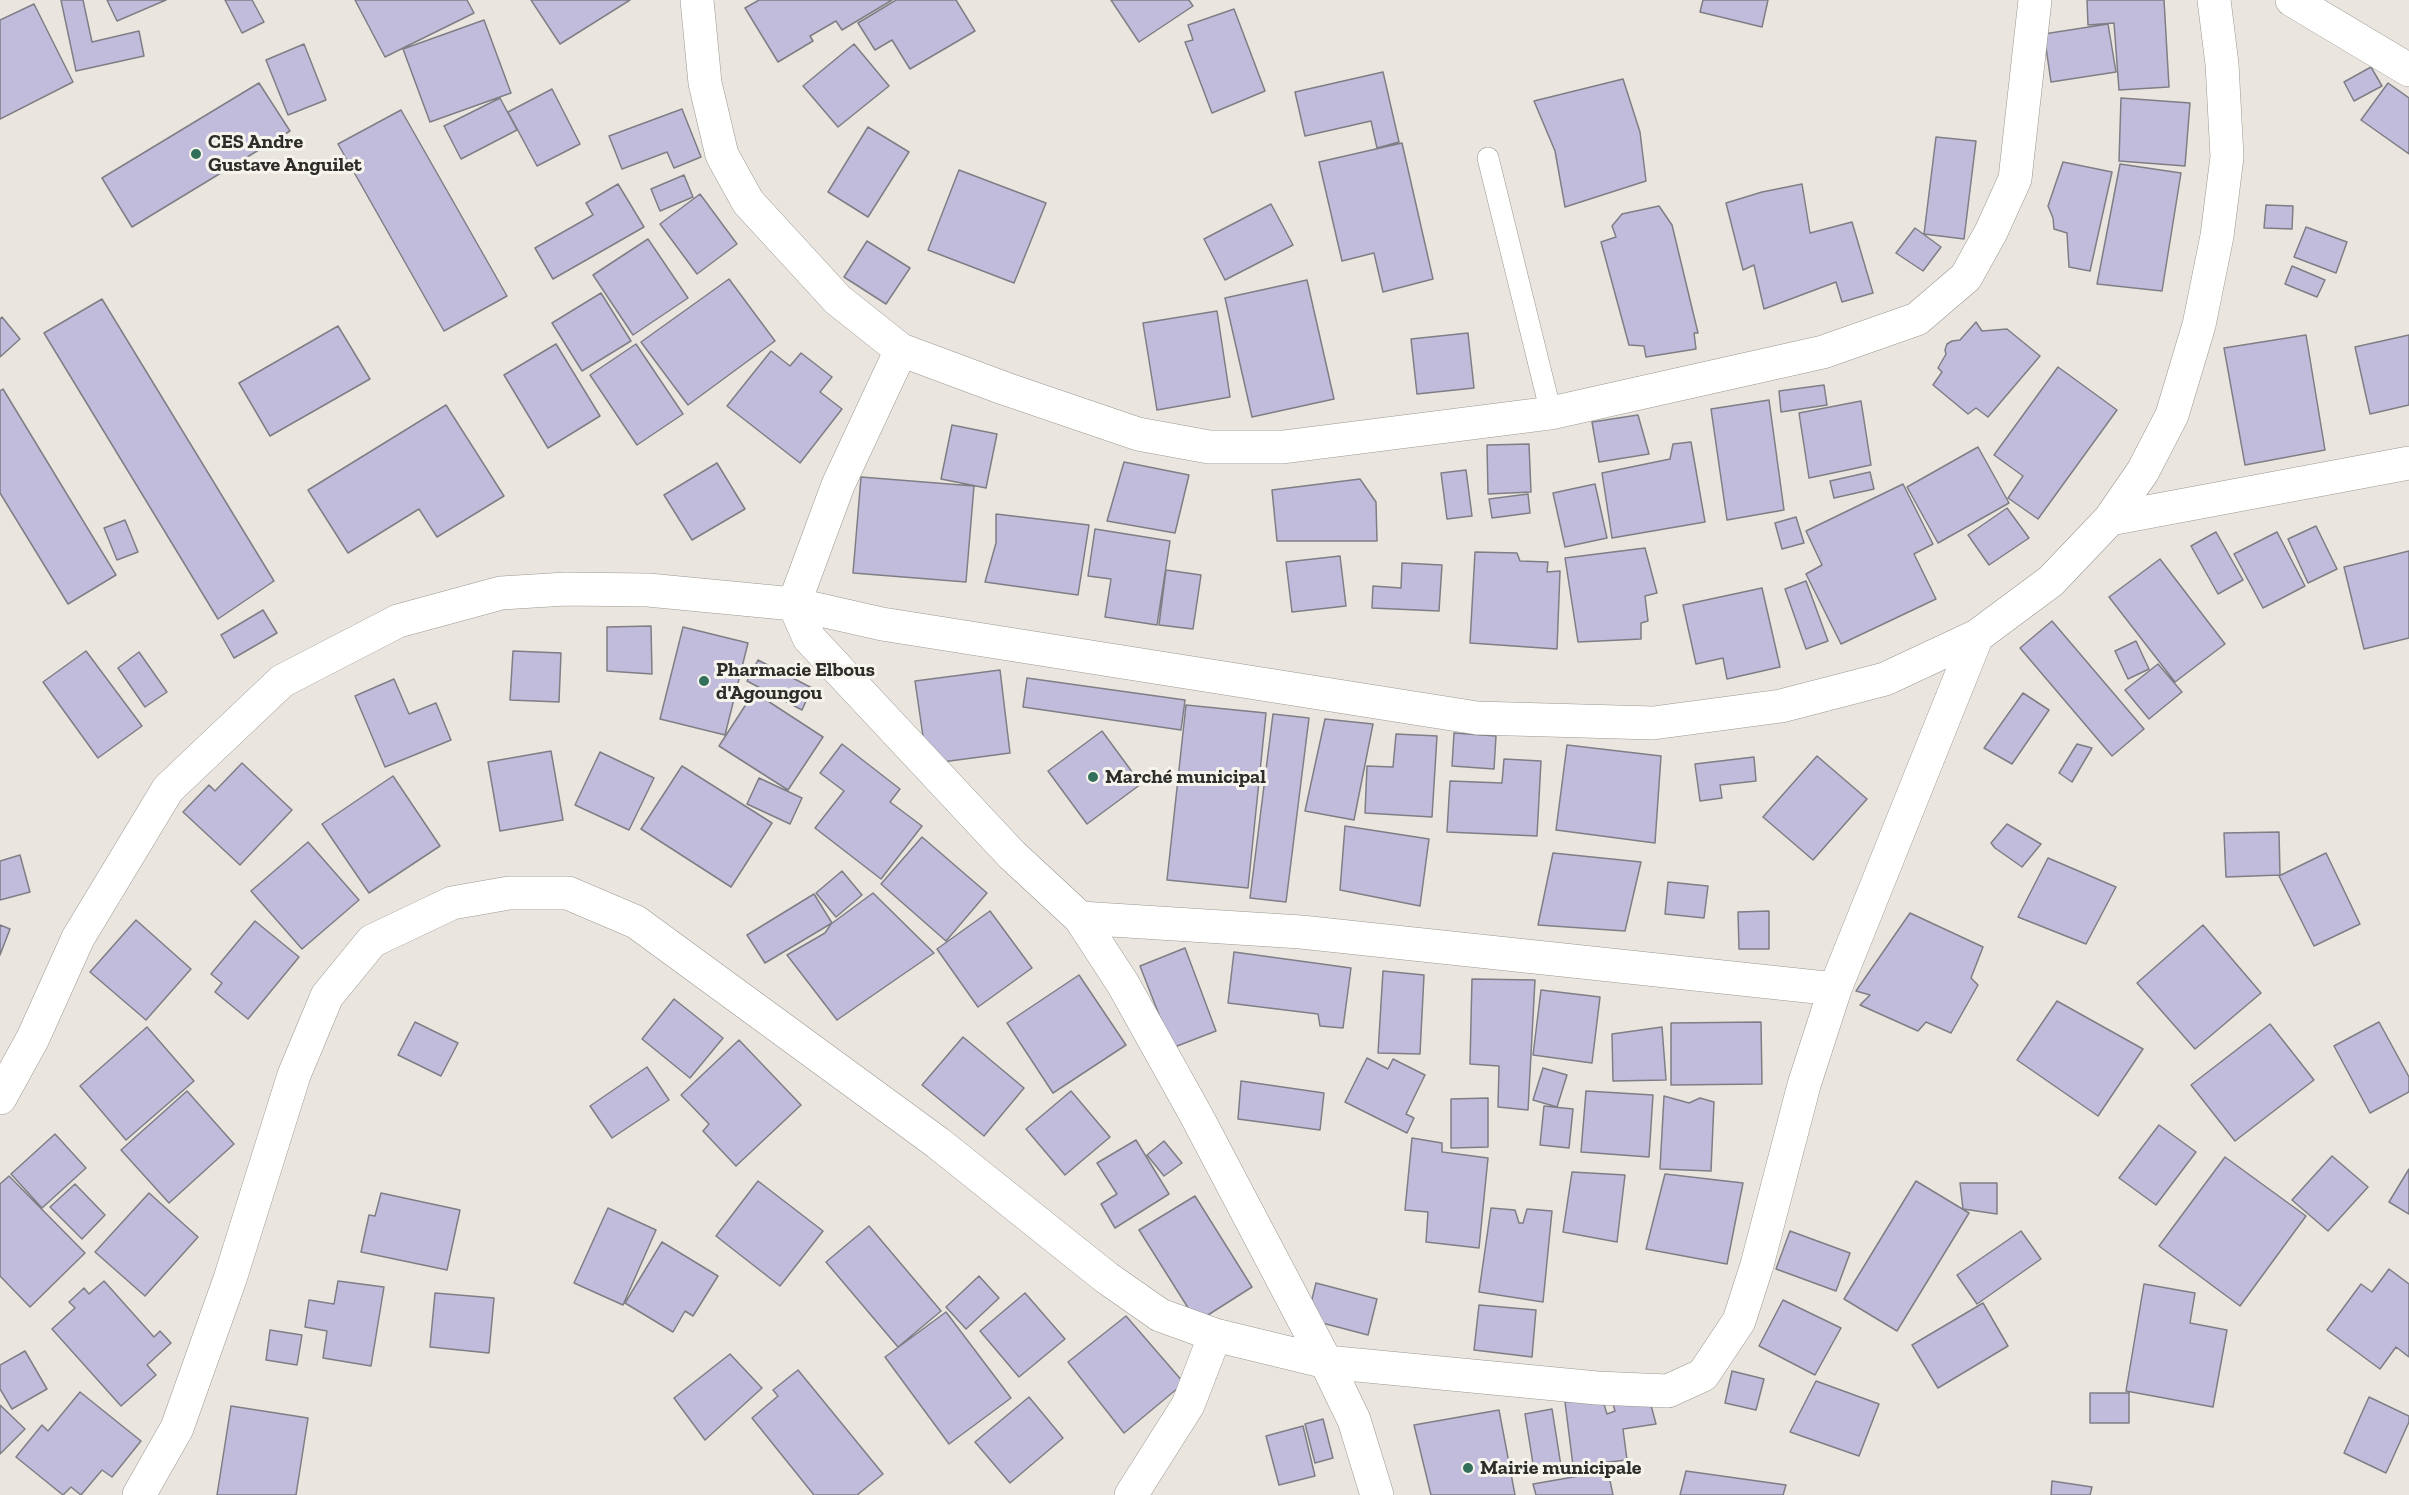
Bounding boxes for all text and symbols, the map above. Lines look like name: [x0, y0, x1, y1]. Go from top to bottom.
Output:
place label: CES Andre Gustave Anguilet: [208, 130, 362, 177]
marker: CES Andre Gustave Anguilet: [189, 147, 203, 161]
place label: Pharmacie Elbous d'Agoungou: [716, 658, 875, 705]
marker: Pharmacie Elbous d'Agoungou: [697, 674, 711, 688]
place label: Marché municipal: [1105, 765, 1266, 789]
marker: Marché municipal: [1086, 770, 1100, 784]
place label: Mairie municipale: [1480, 1456, 1641, 1480]
marker: Mairie municipale: [1461, 1461, 1475, 1475]

